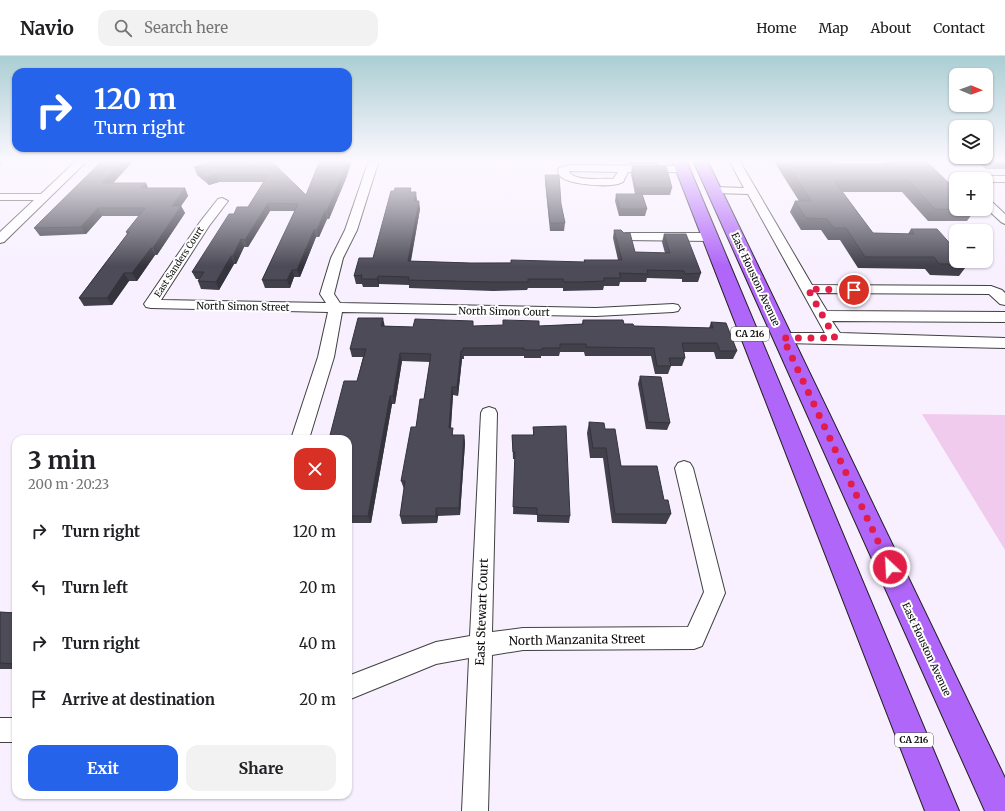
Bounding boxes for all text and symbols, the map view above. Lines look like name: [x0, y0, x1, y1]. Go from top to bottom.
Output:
search box: [98, 10, 378, 46]
text: Navio: [20, 16, 74, 40]
icon: search: [112, 17, 134, 39]
text: Search here: [144, 18, 228, 37]
text: Home: [756, 19, 797, 37]
text: Map: [819, 19, 848, 37]
text: About: [870, 19, 911, 37]
text: Contact: [933, 19, 985, 37]
north arrow: [949, 68, 993, 112]
map controls: [949, 68, 993, 268]
text: 120 m: [94, 81, 176, 117]
icon: right: [28, 84, 80, 136]
text: Turn right: [94, 116, 185, 139]
button: layers: [949, 120, 993, 164]
button: +: [949, 172, 993, 216]
street label: East Sanders Court: [152, 224, 206, 299]
button: −: [949, 224, 993, 268]
street label: East Houston Avenue: [728, 230, 783, 328]
pin: [837, 273, 871, 307]
icon: arrive: [843, 279, 865, 301]
street label: North Simon Street: [196, 299, 290, 314]
street label: North Simon Court: [458, 304, 550, 319]
road number: CA 216: [731, 327, 769, 341]
text: 3 min: [28, 445, 96, 476]
button: close: [294, 448, 336, 490]
text: 200 m · 20:23: [28, 476, 109, 493]
icon: right: [28, 520, 50, 542]
text: Turn right: [62, 522, 140, 541]
text: 120 m: [293, 522, 336, 541]
position arrow: [869, 546, 911, 588]
street label: East Stewart Court: [472, 558, 491, 666]
icon: left: [28, 576, 50, 598]
text: Turn left: [62, 578, 128, 597]
text: 20 m: [299, 578, 336, 597]
street label: East Houston Avenue: [899, 600, 954, 698]
street label: North Manzanita Street: [509, 631, 646, 648]
icon: right: [28, 632, 50, 654]
text: Turn right: [62, 634, 140, 653]
text: 40 m: [299, 634, 336, 653]
icon: arrive: [28, 688, 50, 710]
text: Arrive at destination: [62, 690, 215, 709]
text: 20 m: [299, 690, 336, 709]
road number: CA 216: [895, 733, 933, 747]
button: Exit: [28, 745, 178, 791]
button: Share: [186, 745, 336, 791]

